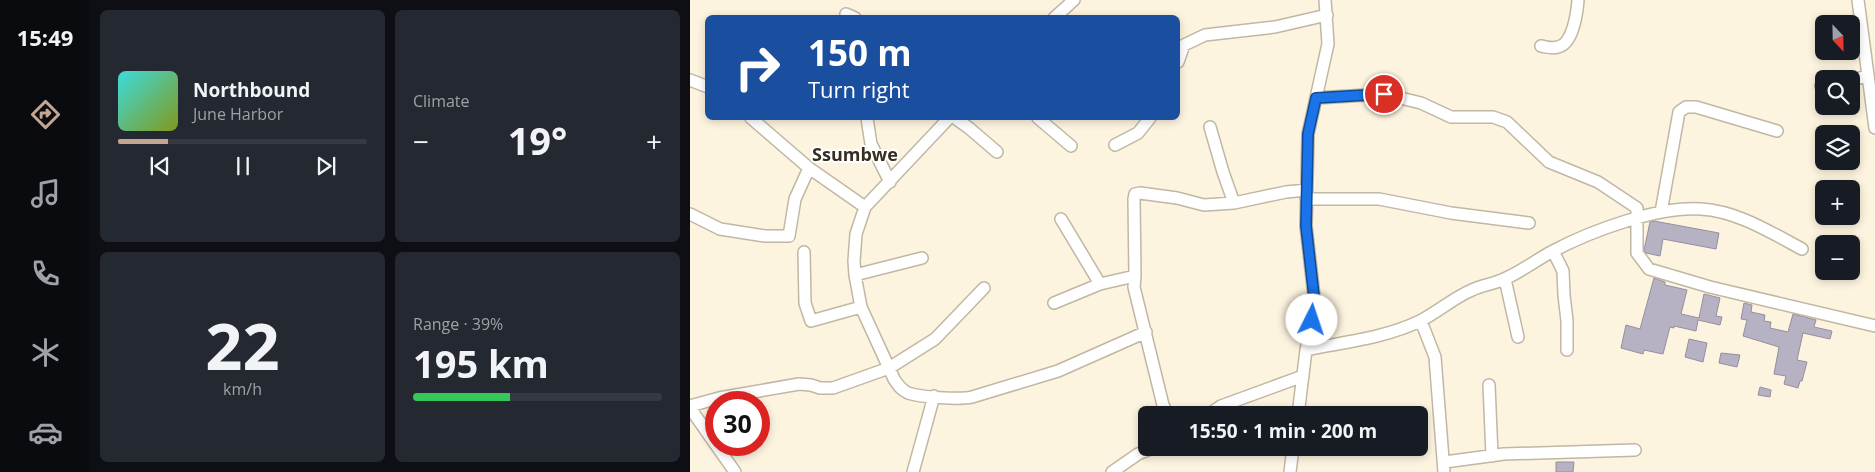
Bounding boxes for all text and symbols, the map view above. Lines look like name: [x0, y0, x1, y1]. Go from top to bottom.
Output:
north arrow: [1815, 15, 1860, 60]
map controls: [1815, 15, 1860, 280]
text: 15:49: [17, 22, 73, 52]
text: 150 m: [808, 29, 912, 76]
icon: right: [725, 35, 790, 100]
button: search: [1815, 70, 1860, 115]
pin: [1363, 73, 1405, 115]
text: Turn right: [808, 74, 910, 104]
text: Northbound: [193, 77, 310, 103]
icon: arrive: [1370, 80, 1398, 108]
text: Climate: [413, 90, 470, 112]
icon: directions: [28, 97, 63, 132]
text: June Harbor: [193, 103, 283, 125]
text: 19°: [508, 114, 567, 166]
text: −: [413, 122, 429, 160]
text: +: [646, 122, 662, 160]
button: layers: [1815, 125, 1860, 170]
district label: Ssumbwe: [812, 142, 898, 166]
icon: previous: [146, 152, 174, 180]
icon: pause: [229, 152, 257, 180]
icon: next: [312, 152, 340, 180]
icon: music: [28, 176, 63, 211]
button: +: [1815, 180, 1860, 225]
button: −: [1815, 235, 1860, 280]
icon: phone: [28, 256, 63, 291]
position arrow: [1285, 293, 1337, 345]
text: 22: [205, 301, 280, 389]
text: Range · 39%: [413, 313, 503, 335]
icon: climate: [28, 335, 63, 370]
text: 195 km: [413, 337, 549, 389]
text: km/h: [223, 378, 262, 400]
speed limit sign: 30: [705, 391, 770, 456]
icon: car: [28, 415, 63, 450]
text: 15:50 · 1 min · 200 m: [1189, 418, 1377, 444]

